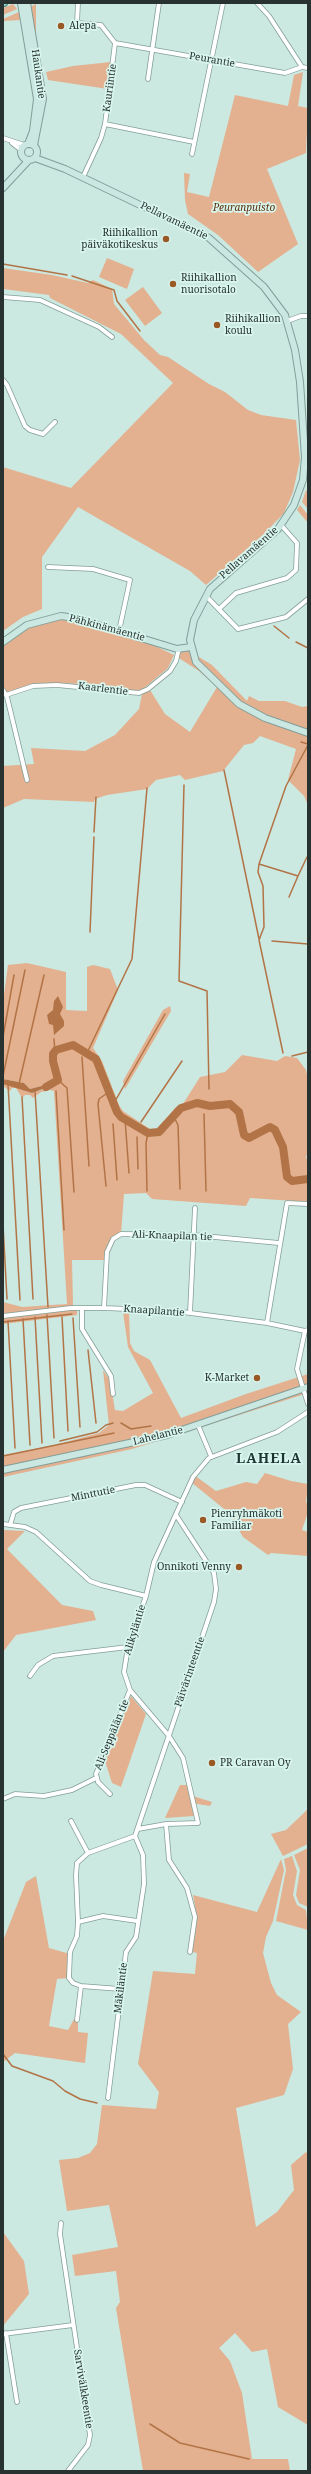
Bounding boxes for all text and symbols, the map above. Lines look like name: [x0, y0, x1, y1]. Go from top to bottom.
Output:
place label: Alepa: [69, 20, 96, 32]
marker: Alepa: [56, 21, 66, 31]
street label: Haukantie: [29, 48, 47, 100]
street label: Peurantie: [188, 50, 236, 70]
street label: Kauriintie: [101, 63, 119, 113]
street label: Pellavamäentie: [138, 199, 210, 243]
park label: Peuranpuisto: [213, 202, 275, 214]
place label: Riihikallion päiväkotikeskus: [81, 227, 158, 250]
marker: Riihikallion päiväkotikeskus: [161, 234, 171, 244]
place label: Riihikallion nuorisotalo: [181, 272, 237, 296]
marker: Riihikallion nuorisotalo: [168, 279, 178, 289]
place label: Riihikallion koulu: [225, 313, 281, 336]
marker: Riihikallion koulu: [212, 320, 222, 330]
street label: Pellavamäentie: [217, 524, 281, 582]
street label: Pähkinämäentie: [68, 612, 146, 644]
street label: Kaarlentie: [77, 680, 129, 698]
street label: Ali-Knaapilan tie: [132, 1229, 212, 1243]
street label: Knaapilantie: [123, 1303, 185, 1319]
place label: K-Market: [205, 1372, 249, 1384]
marker: K-Market: [252, 1373, 262, 1383]
street label: Lahelantie: [132, 1424, 184, 1448]
district label: LAHELA: [236, 1451, 302, 1467]
street label: Minttutie: [70, 1484, 116, 1504]
place label: Pienryhmäkoti Familiar: [211, 1508, 282, 1532]
marker: Pienryhmäkoti Familiar: [198, 1515, 208, 1525]
place label: Onnikoti Venny: [157, 1561, 231, 1573]
marker: Onnikoti Venny: [234, 1562, 244, 1572]
street label: Alikyläntie: [122, 1603, 148, 1657]
street label: Päivärinteentie: [172, 1635, 208, 1709]
street label: Ali-Seppälän tie: [92, 1698, 132, 1772]
place label: PR Caravan Oy: [220, 1757, 291, 1769]
marker: PR Caravan Oy: [207, 1758, 217, 1768]
street label: Mäkiläntie: [112, 1962, 130, 2014]
street label: Sarvivälkkeentie: [71, 2349, 95, 2429]

